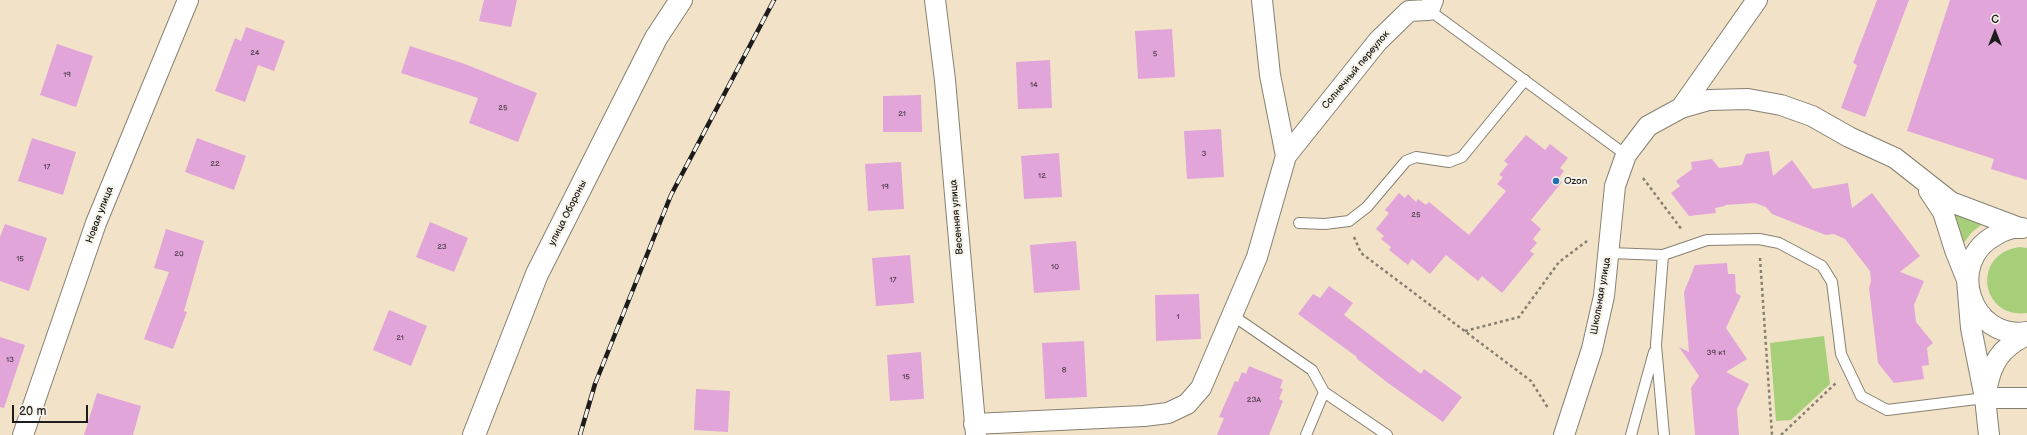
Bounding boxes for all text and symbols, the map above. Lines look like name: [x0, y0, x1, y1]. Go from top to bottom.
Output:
north arrow: [1975, 12, 2015, 52]
text: С: [1991, 13, 1999, 26]
street label: Солнечный переулок: [1320, 28, 1392, 112]
house number: 24: [250, 48, 260, 58]
house number: 5: [1153, 49, 1157, 59]
house number: 19: [63, 70, 71, 80]
house number: 14: [1030, 80, 1038, 90]
house number: 25: [498, 103, 508, 113]
house number: 21: [898, 109, 906, 119]
house number: 3: [1202, 149, 1206, 159]
house number: 22: [210, 159, 220, 169]
house number: 17: [43, 162, 51, 172]
house number: 12: [1038, 171, 1046, 181]
place label: Ozon: [1564, 175, 1587, 187]
marker: Ozon: [1551, 176, 1561, 186]
street label: улица Обороны: [546, 178, 590, 248]
street label: Весенняя улица: [948, 179, 966, 255]
house number: 19: [881, 182, 889, 192]
street label: Новая улица: [84, 185, 116, 245]
house number: 25: [1411, 210, 1421, 220]
house number: 23: [437, 242, 447, 252]
house number: 20: [174, 249, 184, 259]
house number: 15: [16, 254, 24, 264]
street label: Школьная улица: [1588, 257, 1614, 335]
house number: 10: [1051, 262, 1059, 272]
house number: 17: [889, 275, 897, 285]
house number: 1: [1176, 312, 1180, 322]
house number: 21: [396, 333, 404, 343]
house number: 39 к1: [1706, 348, 1726, 358]
house number: 13: [6, 355, 14, 365]
house number: 8: [1062, 365, 1066, 375]
house number: 15: [902, 372, 910, 382]
house number: 23А: [1247, 395, 1261, 405]
scale bar: [14, 397, 90, 423]
text: 20 m: [19, 404, 46, 419]

